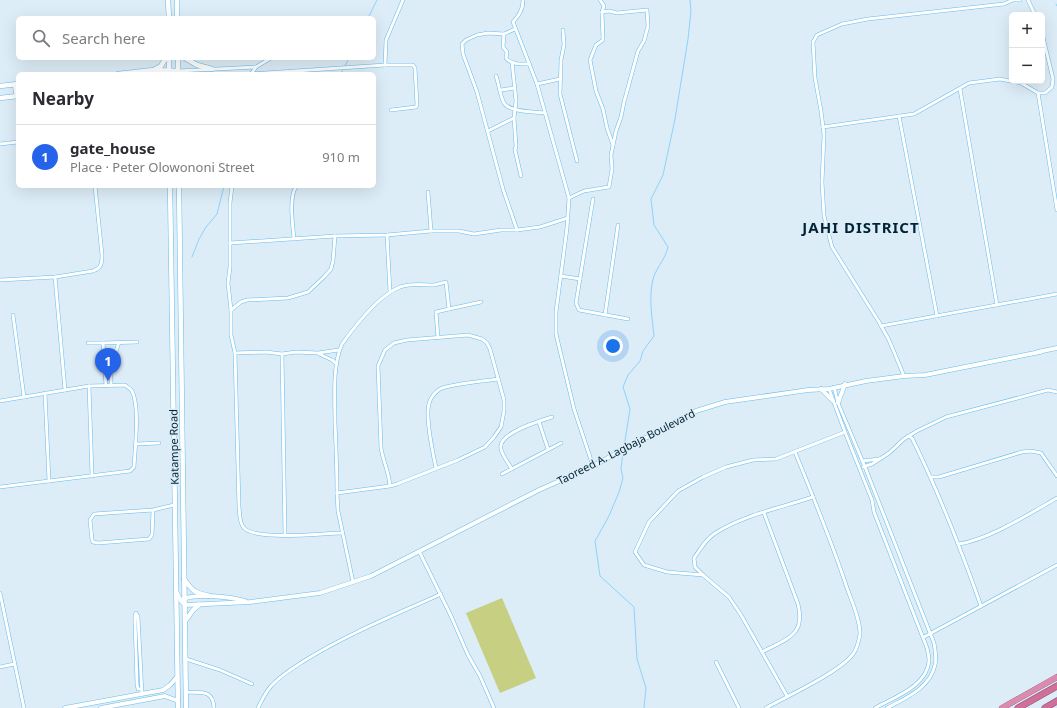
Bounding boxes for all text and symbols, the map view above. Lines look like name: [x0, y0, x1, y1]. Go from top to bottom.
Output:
map controls: [1009, 12, 1045, 84]
button: +: [1009, 12, 1045, 48]
search box: [16, 16, 376, 60]
icon: search: [30, 27, 52, 49]
text: Search here: [62, 28, 145, 48]
button: −: [1009, 48, 1045, 84]
text: Nearby: [32, 87, 94, 110]
text: gate_house: [70, 138, 155, 158]
text: 1: [41, 148, 49, 166]
text: 910 m: [322, 148, 360, 166]
text: Place · Peter Olowononi Street: [70, 158, 254, 176]
district label: JAHI DISTRICT: [800, 217, 920, 237]
your location: [603, 336, 623, 356]
pin: 1: [95, 348, 121, 381]
street label: Taoreed A. Lagbaja Boulevard: [554, 405, 697, 488]
street label: Katampe Road: [165, 409, 182, 485]

